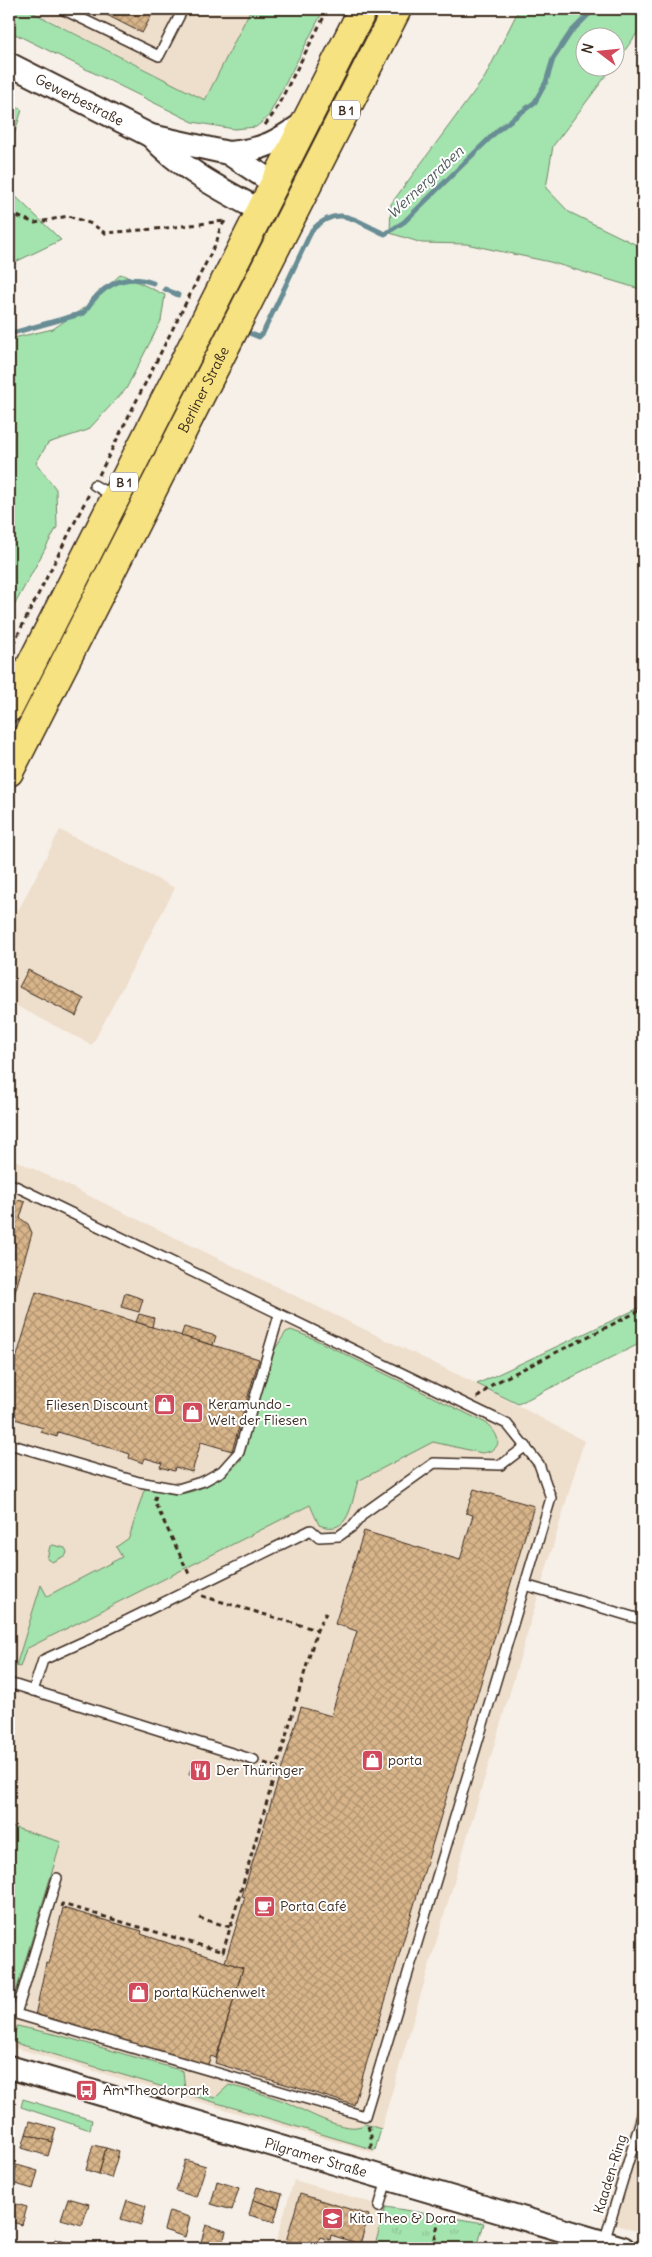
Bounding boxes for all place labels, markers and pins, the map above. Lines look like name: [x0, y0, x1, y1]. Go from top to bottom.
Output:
shop icon: Fliesen Discount: [152, 1393, 176, 1417]
place label: Keramundo - Welt der Fliesen: [208, 1395, 307, 1429]
place label: Fliesen Discount: [46, 1396, 148, 1414]
shop icon: Keramundo - Welt der Fliesen: [180, 1400, 204, 1424]
shop icon: porta: [360, 1748, 384, 1772]
place label: porta: [388, 1751, 422, 1769]
restaurant icon: Der Thüringer: [188, 1758, 212, 1782]
place label: Der Thüringer: [216, 1761, 304, 1779]
cafe icon: Porta Café: [252, 1894, 276, 1918]
place label: Porta Café: [280, 1897, 347, 1915]
shop icon: porta Küchenwelt: [126, 1980, 150, 2004]
place label: porta Küchenwelt: [154, 1983, 266, 2001]
bus stop icon: Am Theodorpark: [75, 2078, 99, 2102]
place label: Am Theodorpark: [103, 2081, 209, 2099]
school or university icon: Kita Theo & Dora: [321, 2206, 345, 2230]
place label: Kita Theo & Dora: [349, 2209, 456, 2227]

